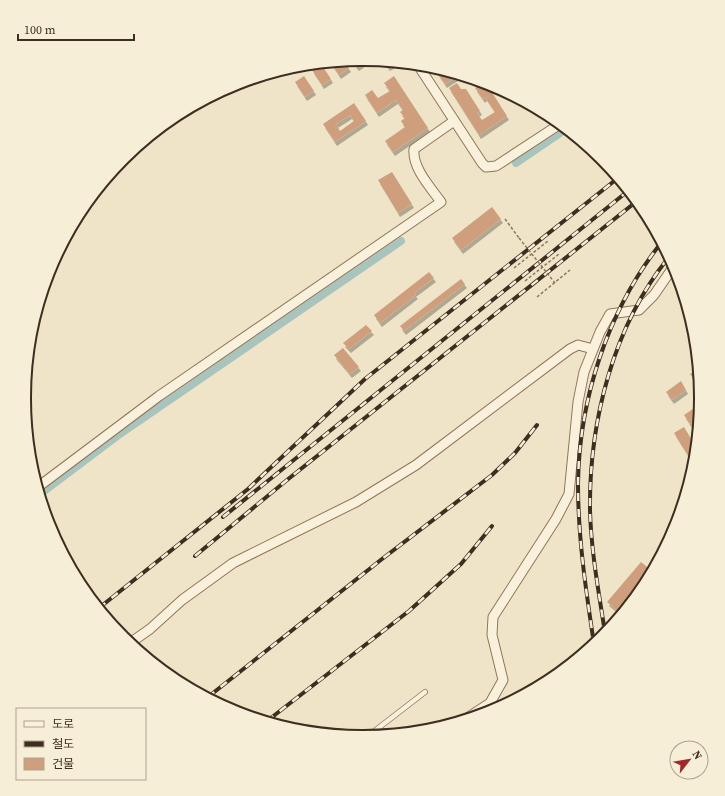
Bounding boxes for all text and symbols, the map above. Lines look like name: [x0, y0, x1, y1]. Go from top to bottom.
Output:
scale bar: [18, 16, 134, 42]
text: 100 m: [24, 22, 56, 38]
legend: [16, 708, 146, 780]
text: 도로: [52, 716, 74, 732]
text: 철도: [52, 736, 74, 752]
north arrow: [669, 740, 709, 780]
text: N: [689, 748, 706, 762]
text: 건물: [52, 756, 74, 772]

